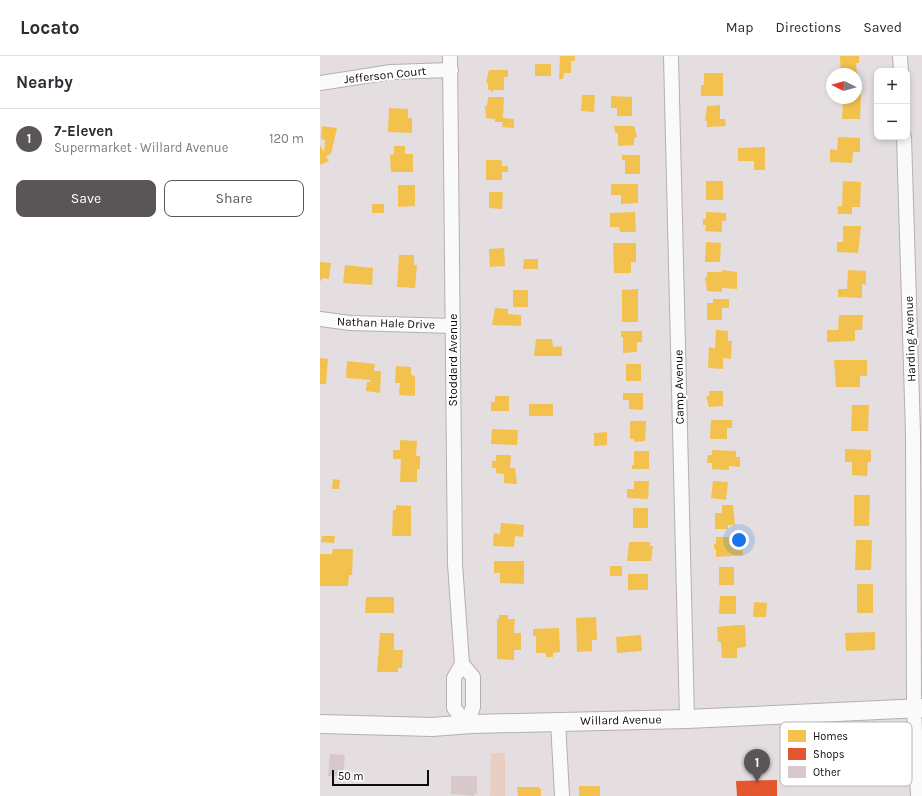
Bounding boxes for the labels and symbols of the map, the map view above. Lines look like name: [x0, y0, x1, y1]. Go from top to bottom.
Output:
street label: Jefferson Court: [343, 64, 427, 86]
north arrow: [826, 68, 862, 104]
street label: Harding Avenue: [902, 296, 918, 382]
street label: Nathan Hale Drive: [337, 314, 435, 332]
street label: Stoddard Avenue: [446, 314, 460, 406]
street label: Camp Avenue: [671, 350, 687, 424]
your location: [729, 530, 749, 550]
street label: Willard Avenue: [580, 712, 662, 728]
legend: [780, 722, 912, 786]
text: Homes: [813, 730, 848, 743]
text: Shops: [813, 748, 845, 761]
pin: 1: [744, 749, 770, 782]
text: Other: [813, 766, 841, 779]
scale bar: [332, 768, 429, 787]

